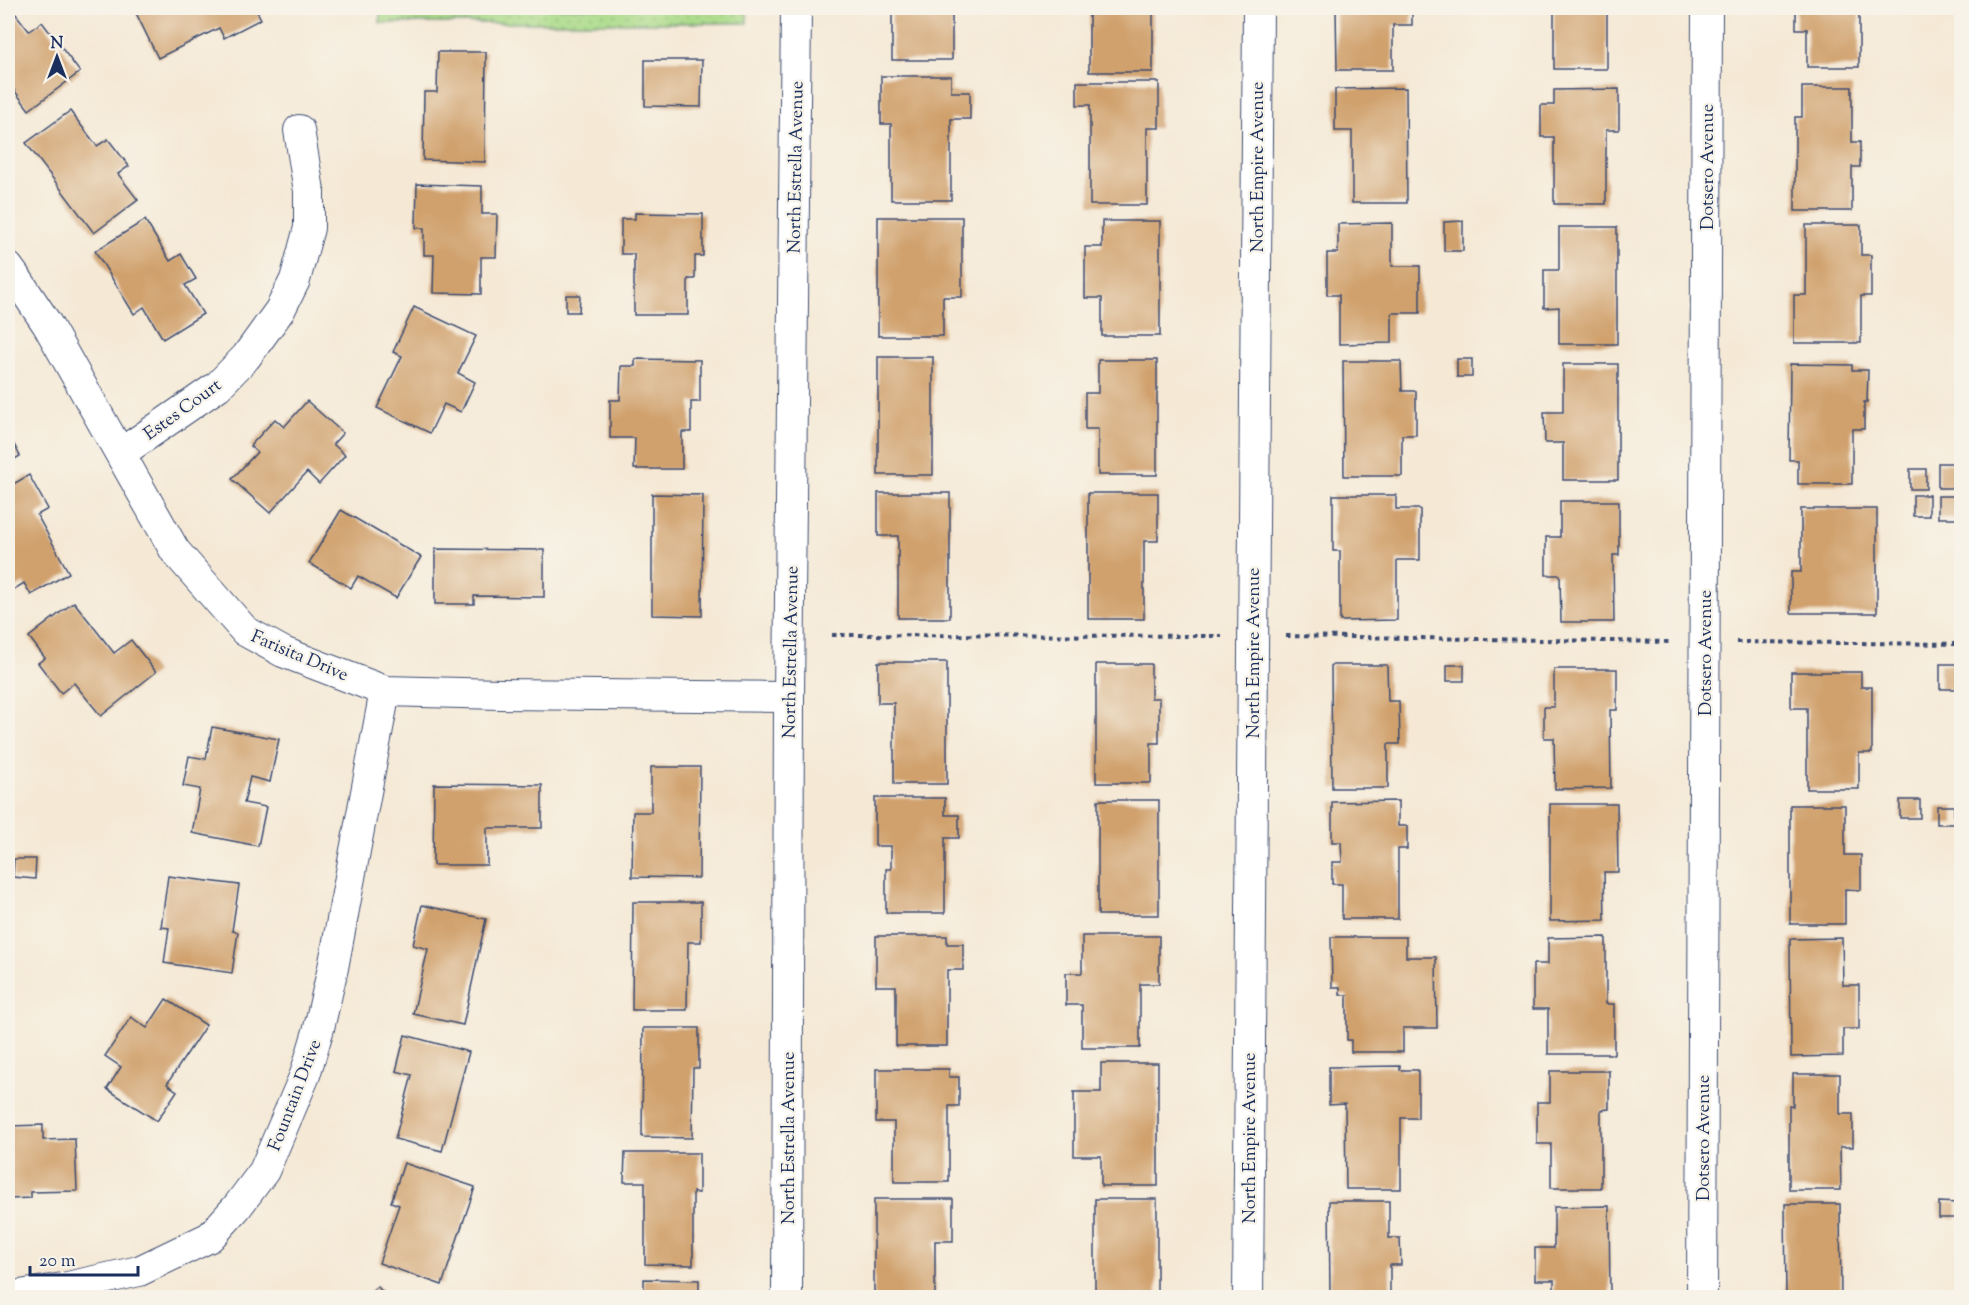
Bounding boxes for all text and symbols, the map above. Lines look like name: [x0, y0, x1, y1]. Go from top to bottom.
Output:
north arrow: [27, 27, 87, 87]
text: N: [51, 33, 64, 56]
street label: North Estrella Avenue: [782, 80, 812, 254]
street label: North Empire Avenue: [1246, 82, 1272, 252]
street label: Dotsero Avenue: [1696, 104, 1722, 230]
street label: Estes Court: [139, 373, 227, 448]
street label: North Estrella Avenue: [777, 565, 807, 739]
street label: North Empire Avenue: [1242, 568, 1268, 738]
street label: Dotsero Avenue: [1694, 590, 1720, 716]
street label: Farisita Drive: [247, 625, 352, 689]
street label: Fountain Drive: [263, 1036, 329, 1155]
street label: North Estrella Avenue: [777, 1052, 803, 1224]
street label: North Empire Avenue: [1238, 1053, 1264, 1223]
street label: Dotsero Avenue: [1692, 1075, 1718, 1201]
scale bar: [30, 1239, 138, 1277]
text: 20 m: [39, 1249, 76, 1275]

